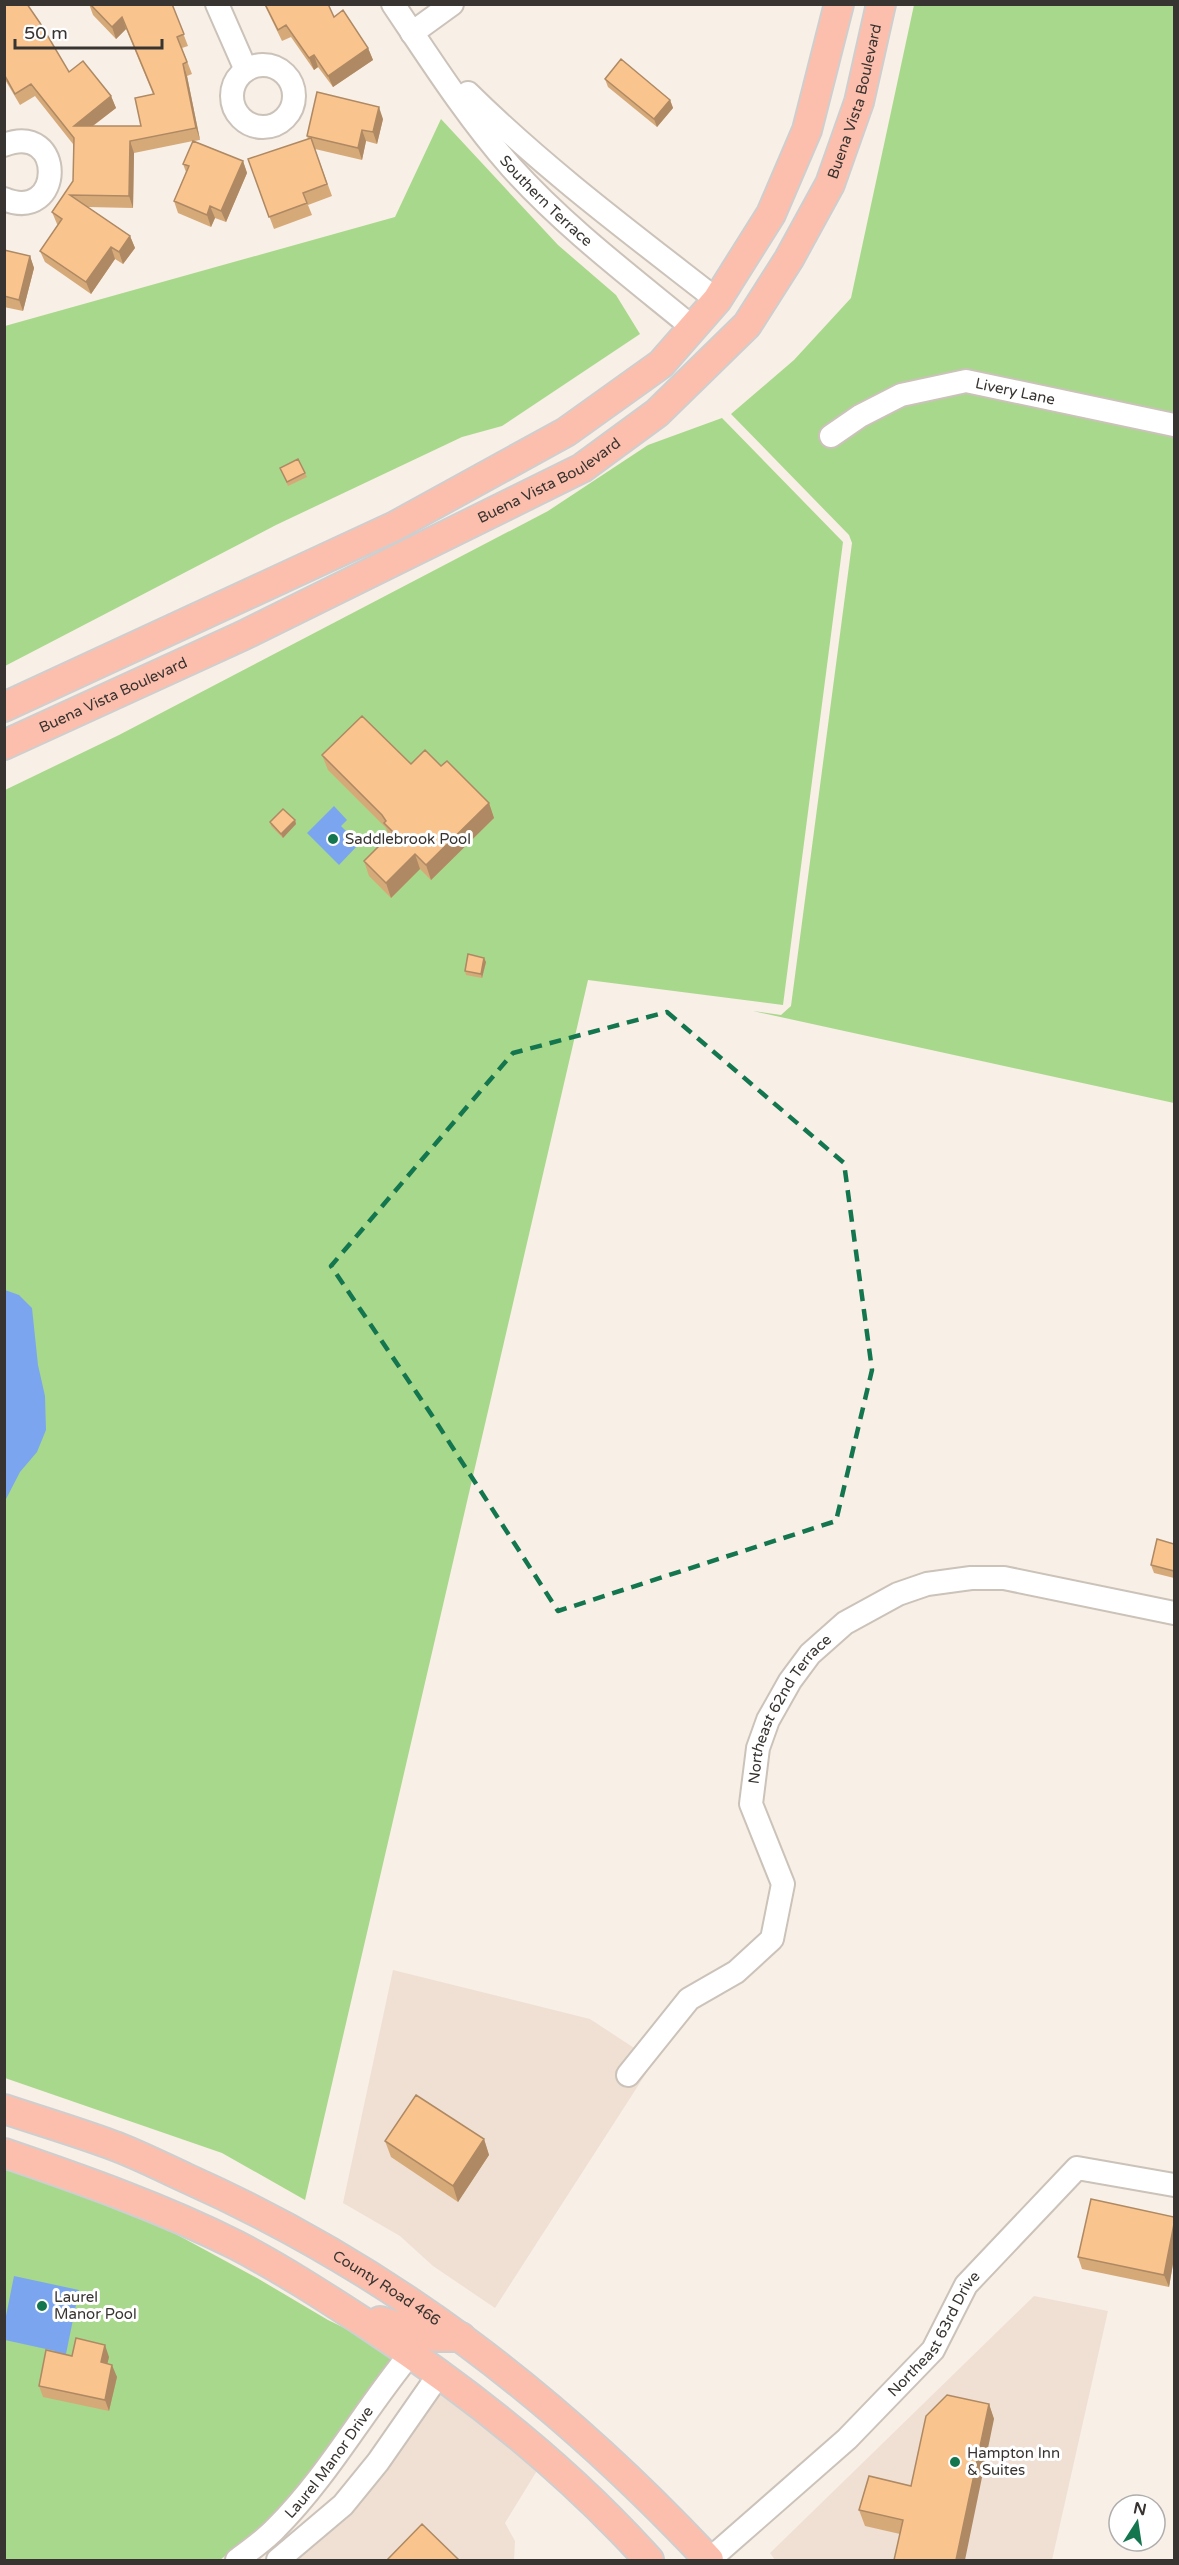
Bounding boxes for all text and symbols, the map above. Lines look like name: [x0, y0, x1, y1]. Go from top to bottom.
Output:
scale bar: [15, 12, 162, 50]
text: 50 m: [24, 22, 68, 44]
street label: Buena Vista Boulevard: [824, 22, 885, 181]
street label: Southern Terrace: [496, 152, 596, 250]
street label: Livery Lane: [974, 374, 1057, 409]
street label: Buena Vista Boulevard: [475, 434, 624, 527]
street label: Buena Vista Boulevard: [36, 653, 190, 737]
place label: Saddlebrook Pool: [345, 830, 471, 848]
marker: Saddlebrook Pool: [326, 832, 340, 846]
street label: Northeast 62nd Terrace: [745, 1630, 835, 1785]
street label: County Road 466: [329, 2247, 444, 2329]
street label: Northeast 63rd Drive: [884, 2267, 983, 2400]
place label: Laurel Manor Pool: [54, 2288, 137, 2323]
marker: Laurel Manor Pool: [35, 2299, 49, 2313]
street label: Laurel Manor Drive: [281, 2403, 377, 2522]
place label: Hampton Inn & Suites: [967, 2444, 1060, 2479]
marker: Hampton Inn & Suites: [948, 2455, 962, 2469]
north arrow: [1107, 2493, 1167, 2553]
text: N: [1132, 2498, 1148, 2520]

